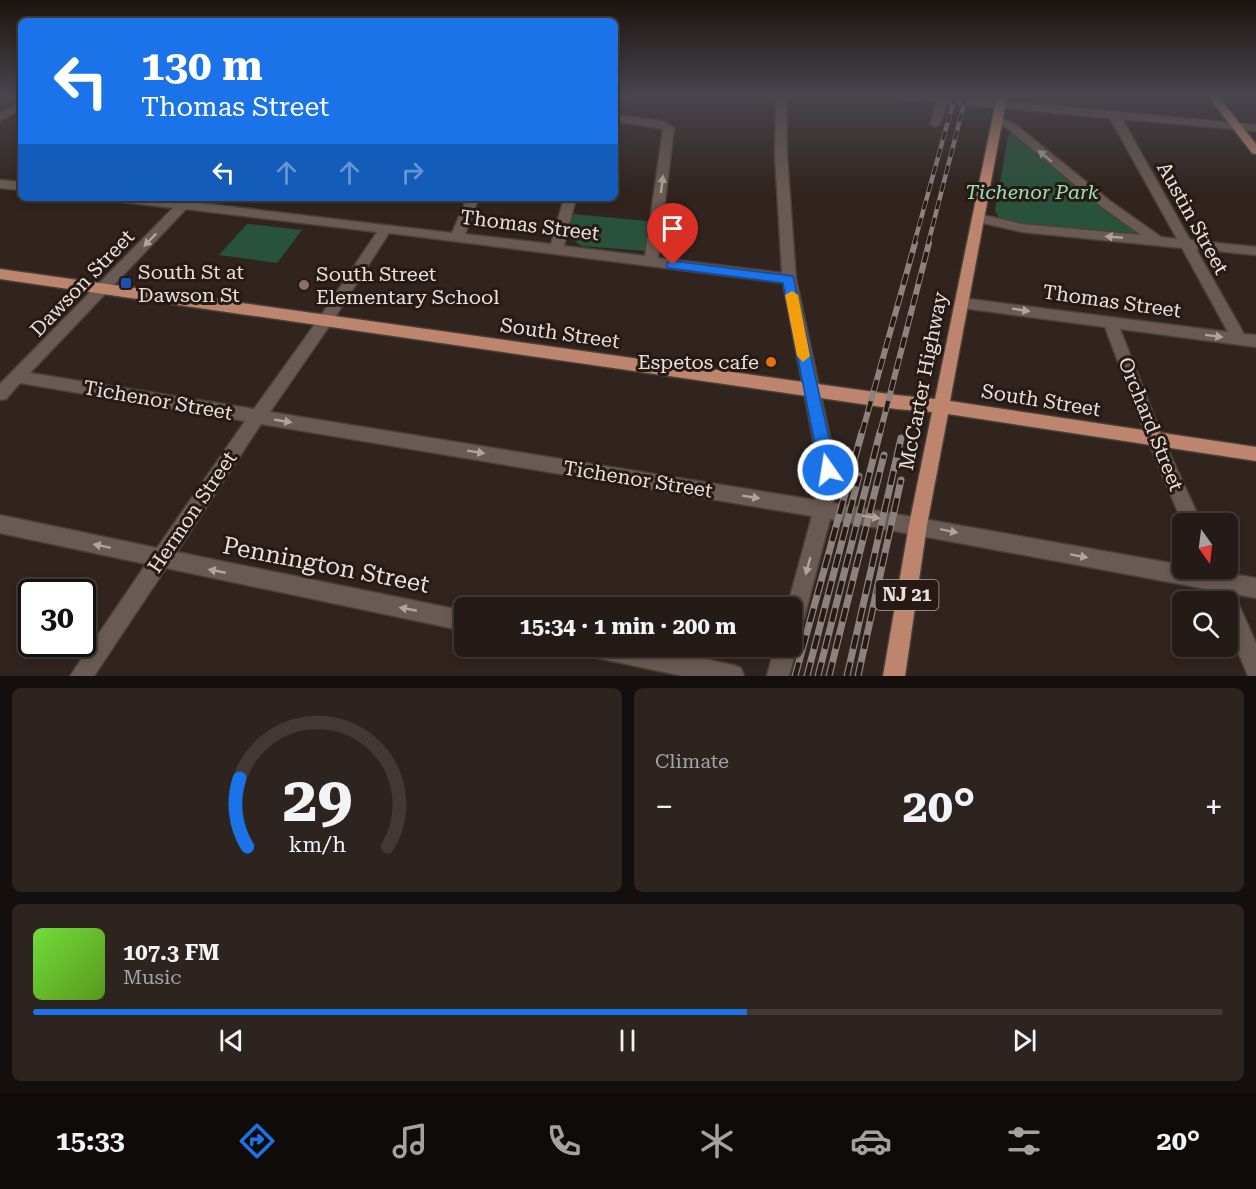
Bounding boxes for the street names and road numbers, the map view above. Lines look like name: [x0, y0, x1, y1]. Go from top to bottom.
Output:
street label: Austin Street: [1152, 158, 1234, 279]
street label: Thomas Street: [459, 205, 601, 245]
street label: Dawson Street: [25, 224, 139, 341]
street label: Thomas Street: [1041, 279, 1183, 323]
street label: McCarter Highway: [894, 290, 952, 472]
street label: South Street: [499, 313, 622, 353]
street label: Orchard Street: [1113, 354, 1189, 495]
street label: Tichenor Street: [82, 375, 235, 425]
street label: South Street: [980, 379, 1103, 421]
street label: Hermon Street: [142, 446, 242, 577]
street label: Tichenor Street: [562, 455, 715, 503]
street label: Pennington Street: [220, 531, 432, 599]
road number: NJ 21: [876, 580, 938, 610]

